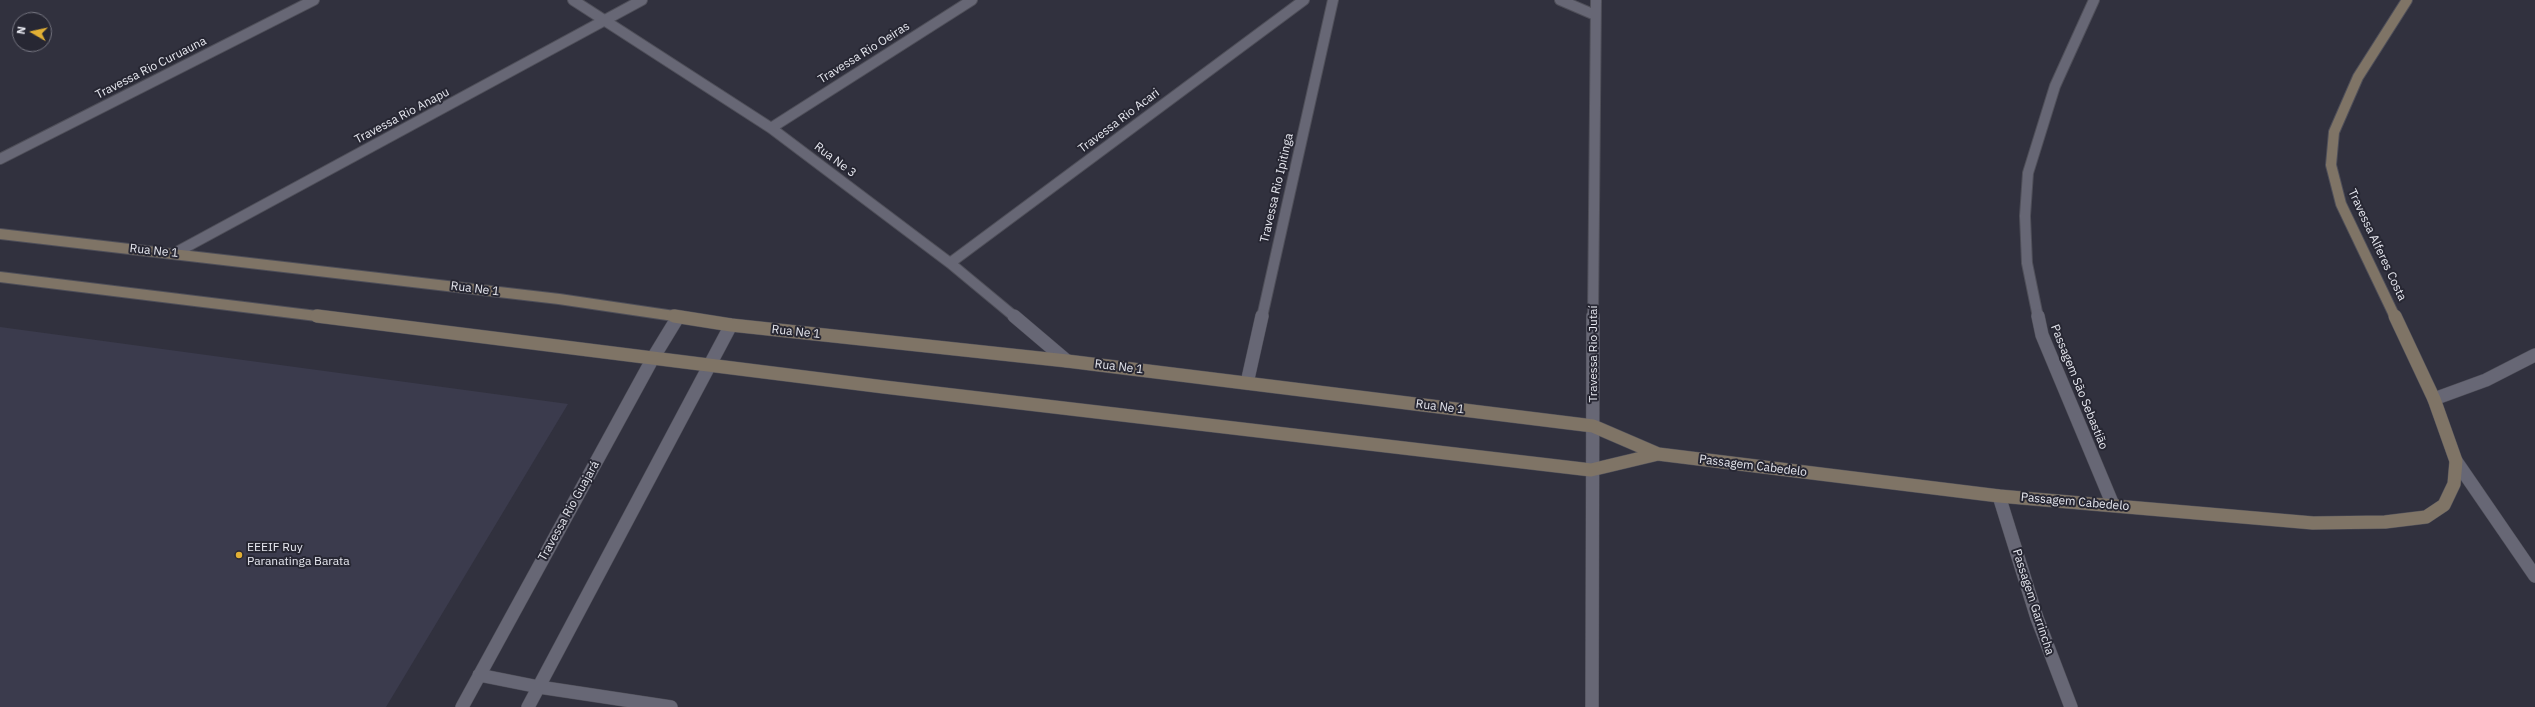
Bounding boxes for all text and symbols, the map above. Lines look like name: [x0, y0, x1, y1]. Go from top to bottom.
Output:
north arrow: [12, 12, 52, 52]
street label: Travessa Rio Oeiras: [816, 19, 912, 87]
text: N: [14, 25, 29, 35]
street label: Travessa Rio Curuauna: [93, 34, 209, 102]
street label: Travessa Rio Anapu: [352, 85, 452, 147]
street label: Travessa Rio Acari: [1076, 86, 1162, 156]
street label: Travessa Rio Ipitinga: [1257, 132, 1297, 244]
street label: Rua Ne 3: [811, 140, 859, 180]
street label: Travessa Alferes Costa: [2345, 187, 2409, 303]
street label: Rua Ne 1: [129, 241, 179, 261]
street label: Rua Ne 1: [450, 279, 500, 299]
street label: Travessa Rio Jutaí: [1587, 305, 1601, 403]
street label: Rua Ne 1: [771, 322, 821, 342]
street label: Passagem São Sebastião: [2047, 322, 2111, 452]
street label: Rua Ne 1: [1094, 357, 1144, 377]
street label: Rua Ne 1: [1415, 397, 1465, 417]
street label: Passagem Cabedelo: [1698, 452, 1808, 480]
street label: Travessa Rio Guajará: [536, 458, 602, 564]
street label: Passagem Cabedelo: [2020, 490, 2130, 514]
place label: EEEIF Ruy Paranatinga Barata: [247, 541, 350, 569]
street label: Passagem Garrincha: [2009, 547, 2057, 657]
marker: EEEIF Ruy Paranatinga Barata: [234, 550, 244, 560]

